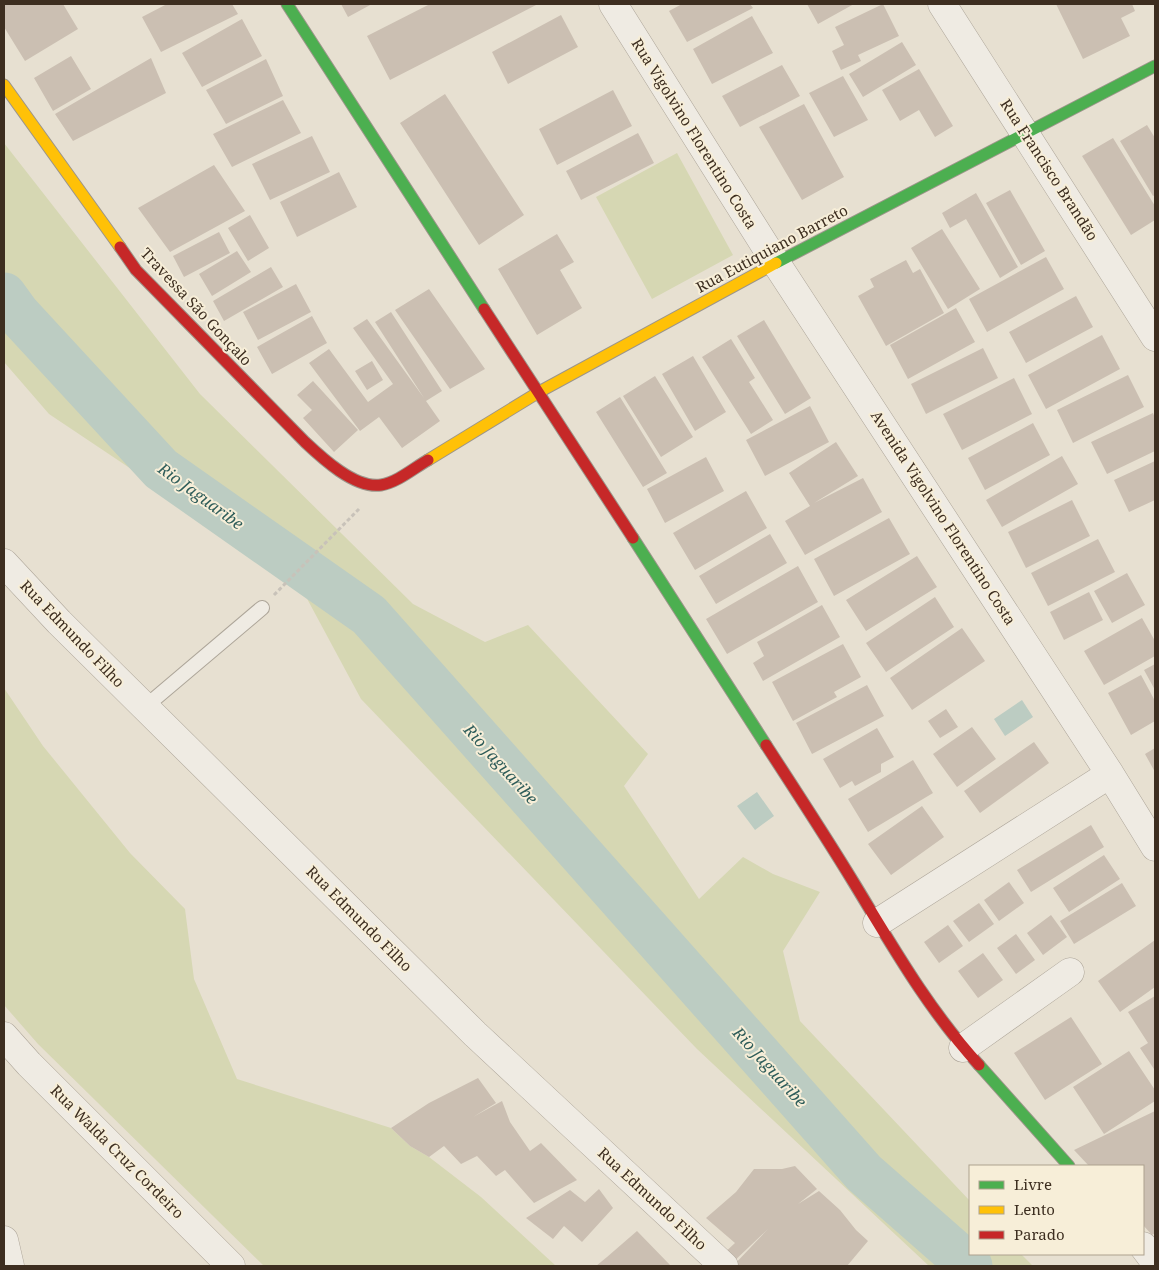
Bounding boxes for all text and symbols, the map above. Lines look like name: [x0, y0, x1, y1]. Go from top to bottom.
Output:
street label: Rua Vigolvino Florentino Costa: [628, 34, 762, 233]
street label: Rua Francisco Brandão: [996, 95, 1103, 244]
street label: Rua Eutiquiano Barreto: [692, 200, 851, 297]
street label: Travessa São Gonçalo: [137, 243, 257, 370]
street label: Avenida Vigolvino Florentino Costa: [867, 406, 1021, 629]
water label: Rio Jaguaribe: [153, 457, 248, 535]
street label: Rua Edmundo Filho: [16, 575, 129, 691]
water label: Rio Jaguaribe: [458, 718, 543, 809]
street label: Rua Edmundo Filho: [302, 861, 417, 976]
water label: Rio Jaguaribe: [727, 1021, 812, 1112]
street label: Rua Walda Cruz Cordeiro: [47, 1080, 189, 1222]
street label: Rua Edmundo Filho: [594, 1143, 711, 1254]
legend: [969, 1165, 1144, 1255]
text: Livre: [1014, 1174, 1052, 1194]
text: Lento: [1014, 1199, 1055, 1219]
text: Parado: [1014, 1224, 1065, 1244]

